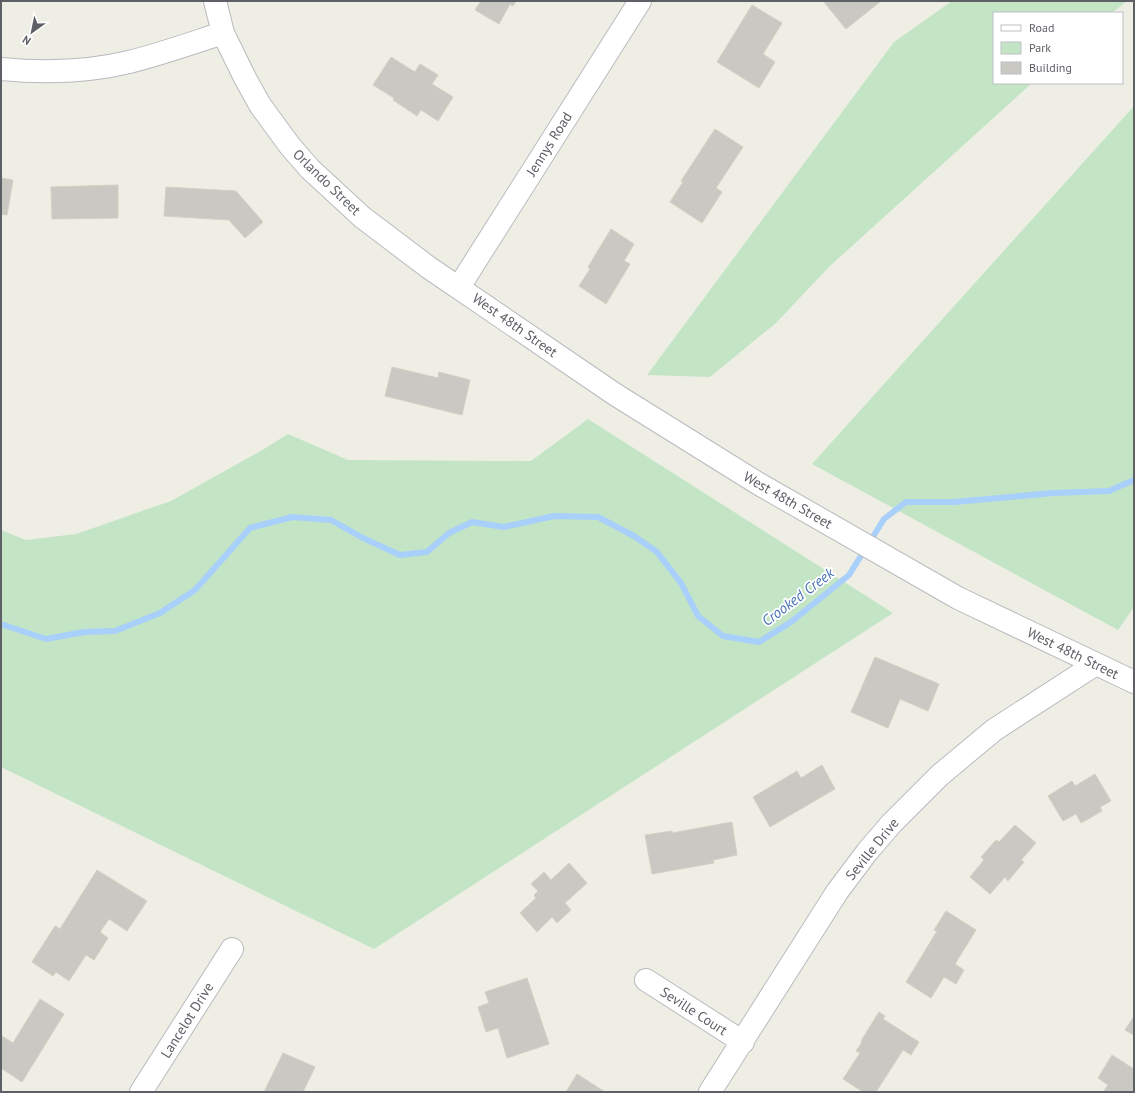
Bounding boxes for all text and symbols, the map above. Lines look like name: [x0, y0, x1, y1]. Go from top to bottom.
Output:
north arrow: [12, 12, 52, 52]
legend: [993, 12, 1123, 84]
text: Road: [1029, 20, 1054, 35]
text: N: [20, 33, 33, 48]
text: Park: [1029, 40, 1051, 55]
text: Building: [1029, 60, 1072, 75]
street label: Jennys Road: [522, 109, 576, 180]
street label: Orlando Street: [289, 145, 365, 219]
street label: West 48th Street: [469, 289, 561, 361]
street label: West 48th Street: [740, 467, 836, 533]
water label: Crooked Creek: [758, 562, 839, 630]
street label: West 48th Street: [1024, 623, 1122, 683]
street label: Seville Drive: [841, 814, 903, 884]
street label: Lancelot Drive: [157, 979, 217, 1061]
street label: Seville Court: [657, 983, 731, 1039]

